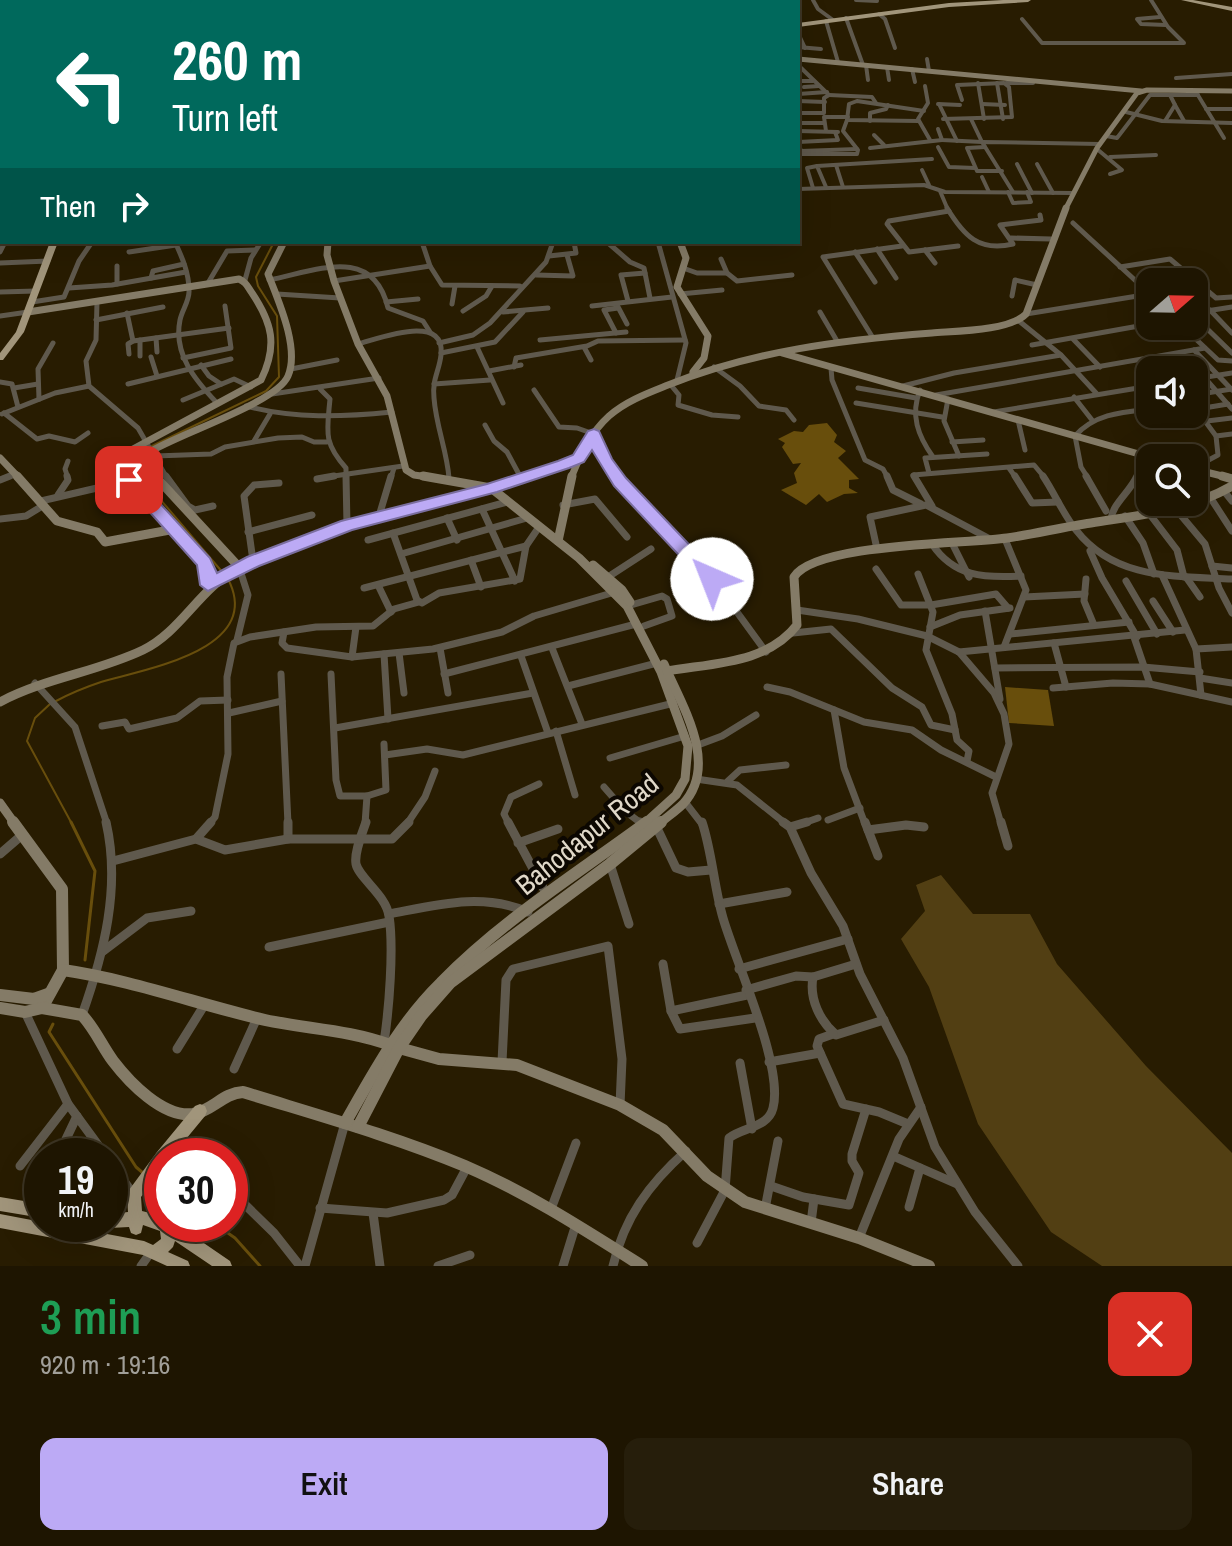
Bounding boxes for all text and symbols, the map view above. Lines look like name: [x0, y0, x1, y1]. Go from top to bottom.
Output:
text: 260 m: [172, 22, 302, 97]
icon: left: [40, 32, 144, 136]
text: Turn left: [172, 94, 278, 142]
icon: right: [112, 184, 156, 228]
text: Then: [40, 186, 96, 226]
north arrow: [1136, 268, 1208, 340]
map controls: [1136, 268, 1208, 516]
button: sound: [1136, 356, 1208, 428]
button: search: [1136, 444, 1208, 516]
pin: [95, 446, 163, 514]
icon: arrive: [107, 458, 151, 502]
position arrow: [670, 537, 754, 621]
street label: Bahodapur Road: [508, 765, 666, 903]
speed limit sign: 30: [144, 1138, 248, 1242]
text: 19: [58, 1153, 94, 1206]
text: km/h: [58, 1196, 94, 1223]
text: 3 min: [40, 1284, 141, 1349]
button: close: [1108, 1292, 1192, 1376]
text: 920 m · 19:16: [40, 1347, 170, 1382]
button: Exit: [40, 1438, 608, 1530]
button: Share: [624, 1438, 1192, 1530]

